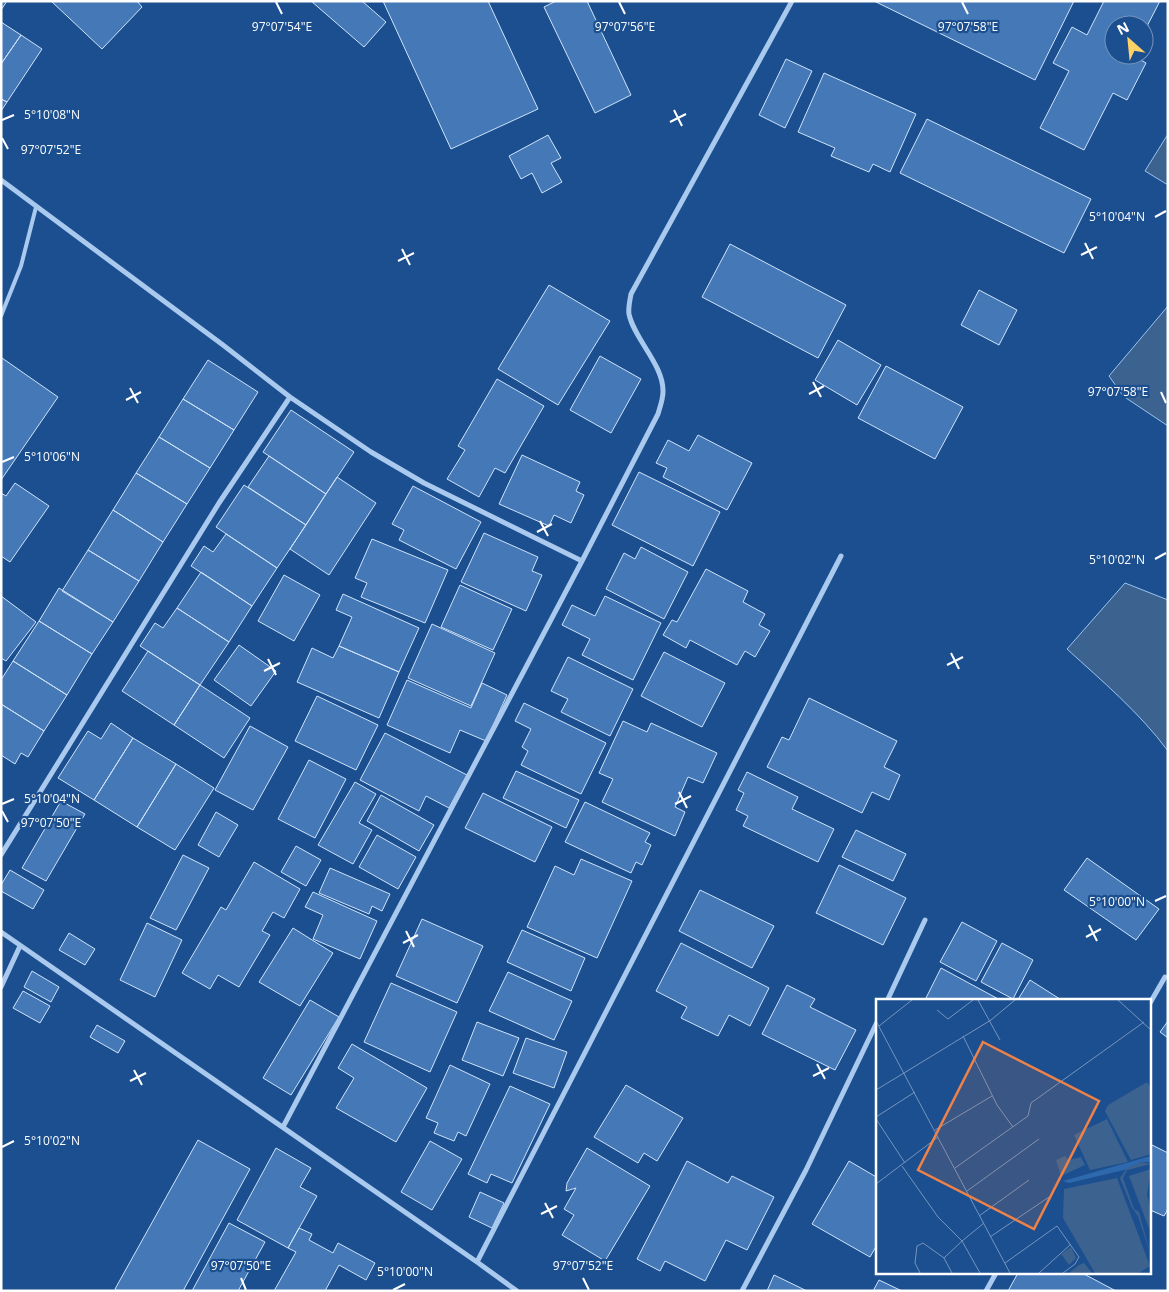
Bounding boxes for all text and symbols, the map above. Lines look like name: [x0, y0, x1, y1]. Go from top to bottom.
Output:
north arrow: [1104, 15, 1154, 65]
text: N: [1113, 17, 1132, 39]
text: 97°07'54"E: [252, 18, 312, 35]
text: 97°07'56"E: [595, 18, 655, 35]
text: 97°07'58"E: [938, 18, 998, 35]
text: 5°10'08"N: [24, 106, 80, 123]
text: 97°07'52"E: [21, 141, 81, 158]
text: 5°10'04"N: [1089, 208, 1145, 225]
text: 97°07'58"E: [1088, 383, 1148, 400]
text: 5°10'06"N: [24, 448, 80, 465]
text: 5°10'02"N: [1089, 551, 1145, 568]
text: 5°10'04"N: [24, 790, 80, 807]
text: 97°07'50"E: [21, 814, 81, 831]
text: 5°10'00"N: [1089, 893, 1145, 910]
inset map: [876, 999, 1152, 1274]
text: 5°10'02"N: [24, 1132, 80, 1149]
text: 97°07'50"E: [211, 1257, 271, 1274]
text: 97°07'52"E: [553, 1257, 613, 1274]
text: 5°10'00"N: [377, 1263, 433, 1280]

